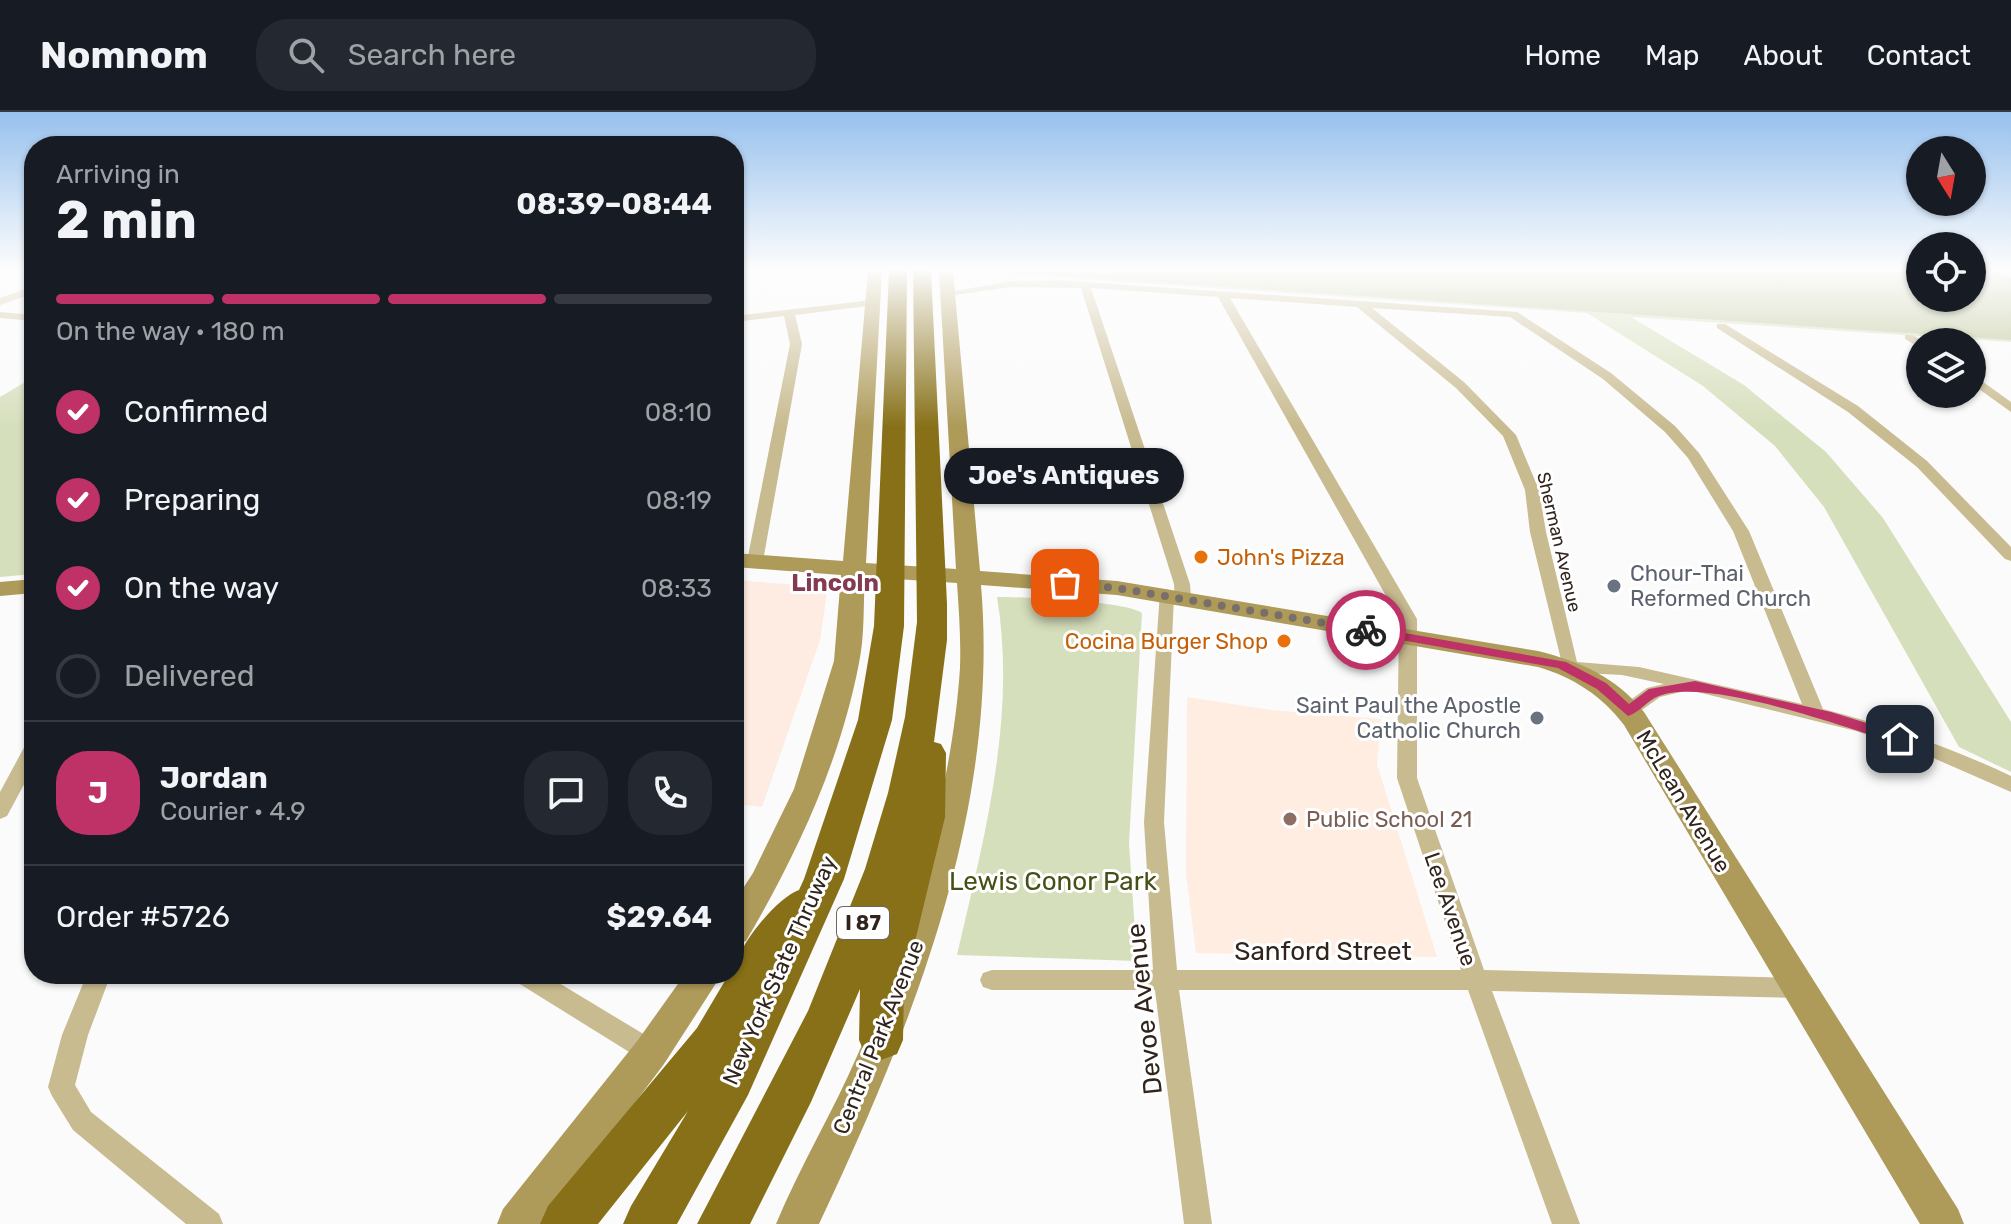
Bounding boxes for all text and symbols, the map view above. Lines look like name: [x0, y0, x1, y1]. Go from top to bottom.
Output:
search box: [256, 19, 816, 91]
text: Nomnom: [40, 32, 208, 78]
icon: search: [284, 33, 328, 77]
text: Search here: [348, 37, 516, 73]
text: Home: [1524, 39, 1601, 72]
text: Map: [1645, 39, 1699, 72]
text: About: [1743, 39, 1823, 72]
text: Contact: [1867, 39, 1971, 72]
north arrow: [1906, 136, 1986, 216]
map controls: [1906, 136, 1986, 408]
text: Arriving in: [56, 159, 180, 190]
text: 08:39–08:44: [516, 186, 712, 222]
text: 2 min: [56, 189, 197, 251]
button: locate: [1906, 232, 1986, 312]
text: On the way · 180 m: [56, 316, 285, 347]
button: layers: [1906, 328, 1986, 408]
icon: check: [56, 390, 100, 434]
text: Confirmed: [124, 394, 268, 430]
text: 08:10: [645, 397, 712, 428]
callout: Joe's Antiques: [945, 447, 1185, 503]
text: Joe's Antiques: [969, 460, 1159, 491]
street label: Sherman Avenue: [1532, 470, 1586, 614]
icon: check: [56, 478, 100, 522]
text: Preparing: [124, 482, 260, 518]
text: 08:19: [646, 485, 712, 516]
place label: John's Pizza: [1217, 544, 1345, 571]
marker: John's Pizza: [1192, 548, 1210, 566]
pin: [1031, 549, 1099, 617]
place label: Chour-Thai Reformed Church: [1630, 560, 1811, 612]
icon: bag: [1043, 561, 1087, 605]
icon: check: [56, 566, 100, 610]
district label: Lincoln: [791, 569, 879, 597]
text: On the way: [124, 570, 279, 606]
text: 08:33: [641, 573, 712, 604]
marker: Chour-Thai Reformed Church: [1605, 577, 1623, 595]
courier: [1326, 590, 1406, 670]
icon: bike: [1344, 608, 1388, 652]
place label: Cocina Burger Shop: [1065, 628, 1268, 655]
marker: Cocina Burger Shop: [1275, 632, 1293, 650]
text: Delivered: [124, 658, 255, 694]
place label: Saint Paul the Apostle Catholic Church: [1296, 692, 1521, 744]
pin: [1866, 705, 1934, 773]
marker: Saint Paul the Apostle Catholic Church: [1528, 709, 1546, 727]
icon: home: [1878, 717, 1922, 761]
street label: McLean Avenue: [1630, 725, 1737, 877]
button: chat: [524, 751, 608, 835]
button: phone: [628, 751, 712, 835]
text: Jordan: [160, 760, 268, 796]
text: J: [88, 775, 108, 811]
text: Courier · 4.9: [160, 796, 306, 827]
place label: Public School 21: [1306, 806, 1472, 833]
marker: Public School 21: [1281, 810, 1299, 828]
street label: Lee Avenue: [1418, 849, 1483, 970]
street label: New York State Thruway: [717, 852, 842, 1089]
park label: Lewis Conor Park: [949, 866, 1158, 897]
text: Order #5726: [56, 899, 230, 935]
text: $29.64: [606, 899, 712, 935]
road number: I 87: [837, 907, 889, 939]
street label: Devoe Avenue: [1120, 922, 1169, 1096]
street label: Central Park Avenue: [827, 936, 930, 1138]
street label: Sanford Street: [1234, 936, 1412, 967]

